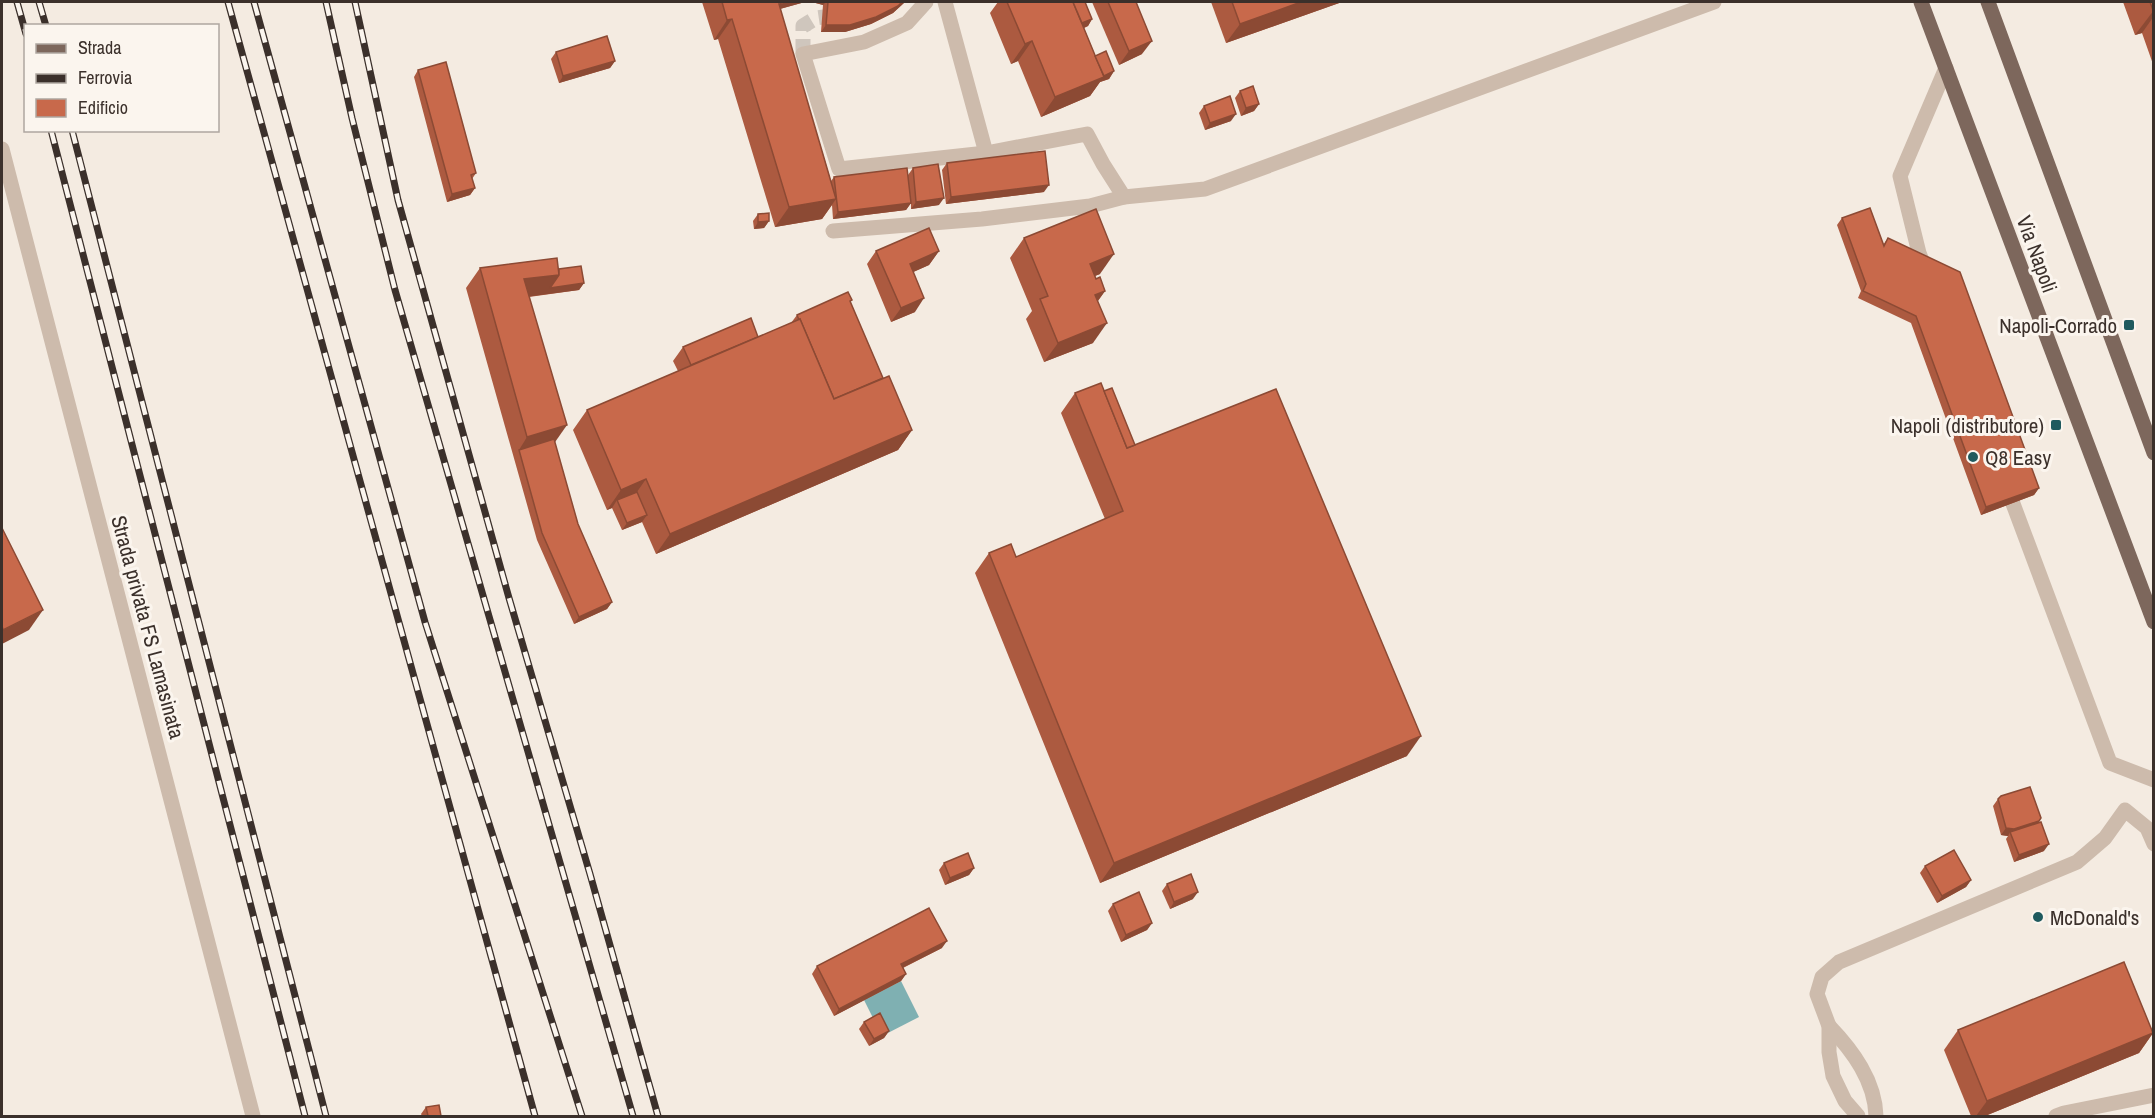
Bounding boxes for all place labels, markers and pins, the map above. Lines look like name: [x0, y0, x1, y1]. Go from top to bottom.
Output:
place label: Napoli-Corrado: [1999, 311, 2117, 340]
marker: Napoli-Corrado: [2122, 318, 2136, 332]
place label: Napoli (distributore): [1891, 411, 2044, 440]
marker: Napoli (distributore): [2049, 418, 2063, 432]
place label: Q8 Easy: [1985, 443, 2051, 472]
marker: Q8 Easy: [1966, 450, 1980, 464]
place label: McDonald's: [2050, 903, 2139, 932]
marker: McDonald's: [2031, 910, 2045, 924]

